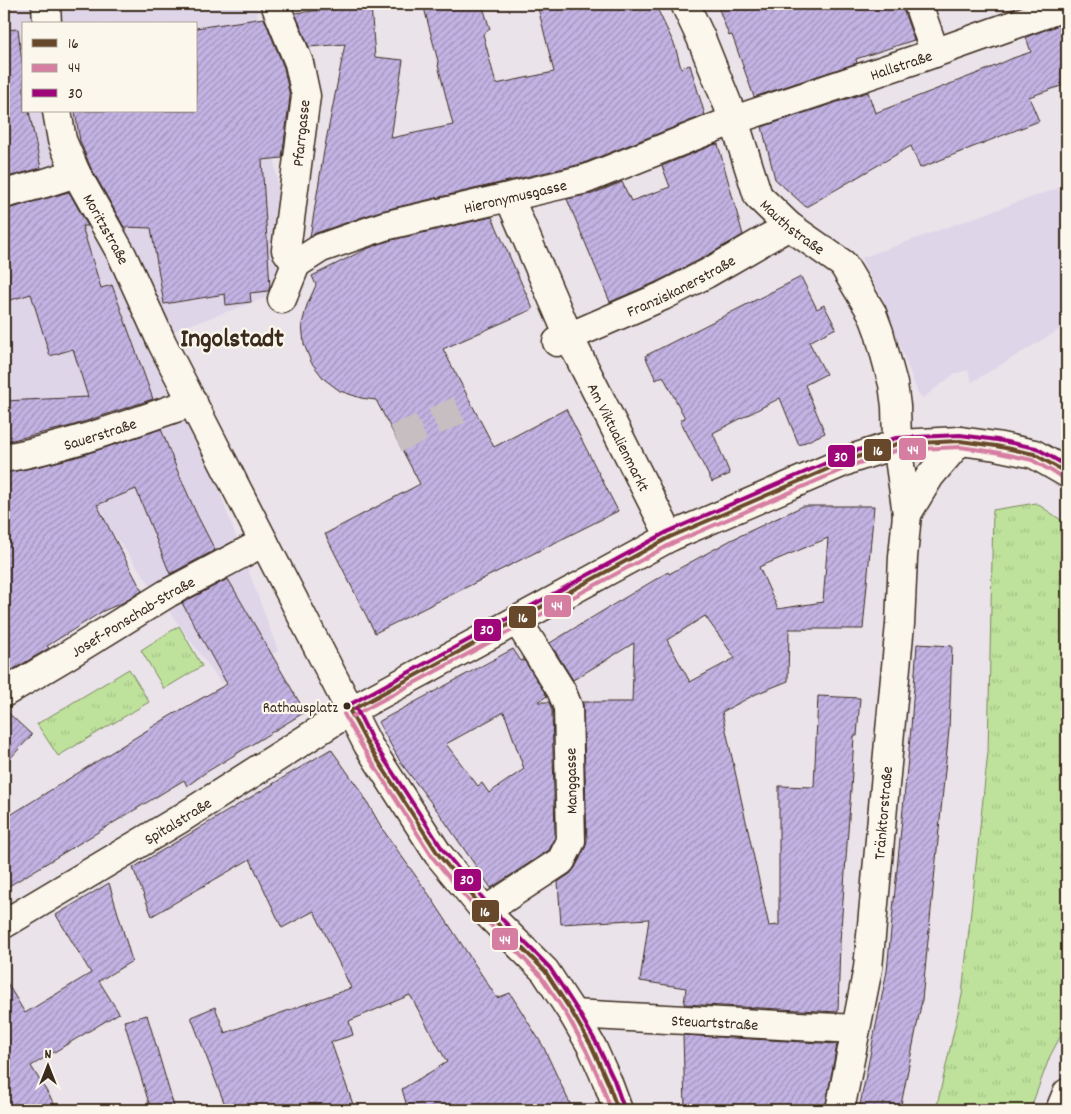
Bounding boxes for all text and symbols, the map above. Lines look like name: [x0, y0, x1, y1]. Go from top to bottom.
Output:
legend: [22, 22, 198, 112]
text: 16: [68, 34, 79, 56]
street label: Hallstraße: [868, 46, 936, 88]
text: 44: [68, 58, 80, 80]
text: 30: [68, 84, 83, 106]
street label: Pfarrgasse: [288, 99, 317, 168]
street label: Hieronymusgasse: [462, 175, 569, 221]
street label: Moritzstraße: [76, 190, 134, 269]
street label: Mauthstraße: [754, 195, 829, 262]
street label: Franziskanerstraße: [624, 250, 740, 324]
district label: Ingolstadt: [180, 322, 284, 359]
street label: Am Viktualienmarkt: [580, 379, 654, 496]
street label: Sauerstraße: [61, 413, 140, 458]
line badge: 44: [898, 437, 927, 461]
line badge: 16: [863, 438, 892, 462]
text: 44: [907, 441, 919, 461]
text: 16: [873, 442, 883, 462]
line badge: 30: [827, 444, 856, 468]
text: 30: [834, 448, 848, 468]
street label: Josef-Ponschab-Straße: [67, 572, 200, 664]
line badge: 44: [543, 594, 572, 618]
text: 44: [551, 597, 563, 617]
line badge: 16: [508, 605, 537, 629]
text: 16: [518, 609, 528, 629]
line badge: 30: [473, 618, 502, 642]
text: 30: [480, 621, 494, 641]
place label: Rathausplatz: [263, 698, 338, 720]
marker: Rathausplatz: [342, 701, 352, 711]
street label: Manggasse: [560, 748, 585, 814]
street label: Tränktorstraße: [869, 765, 900, 861]
street label: Spitalstraße: [140, 793, 217, 852]
line badge: 30: [453, 868, 482, 892]
text: 30: [460, 871, 474, 891]
line badge: 16: [471, 899, 500, 923]
text: 16: [480, 903, 490, 923]
line badge: 44: [491, 927, 519, 951]
text: 44: [499, 931, 511, 951]
street label: Steuartstraße: [671, 1010, 759, 1038]
north arrow: [22, 1042, 72, 1092]
text: N: [45, 1045, 52, 1065]

